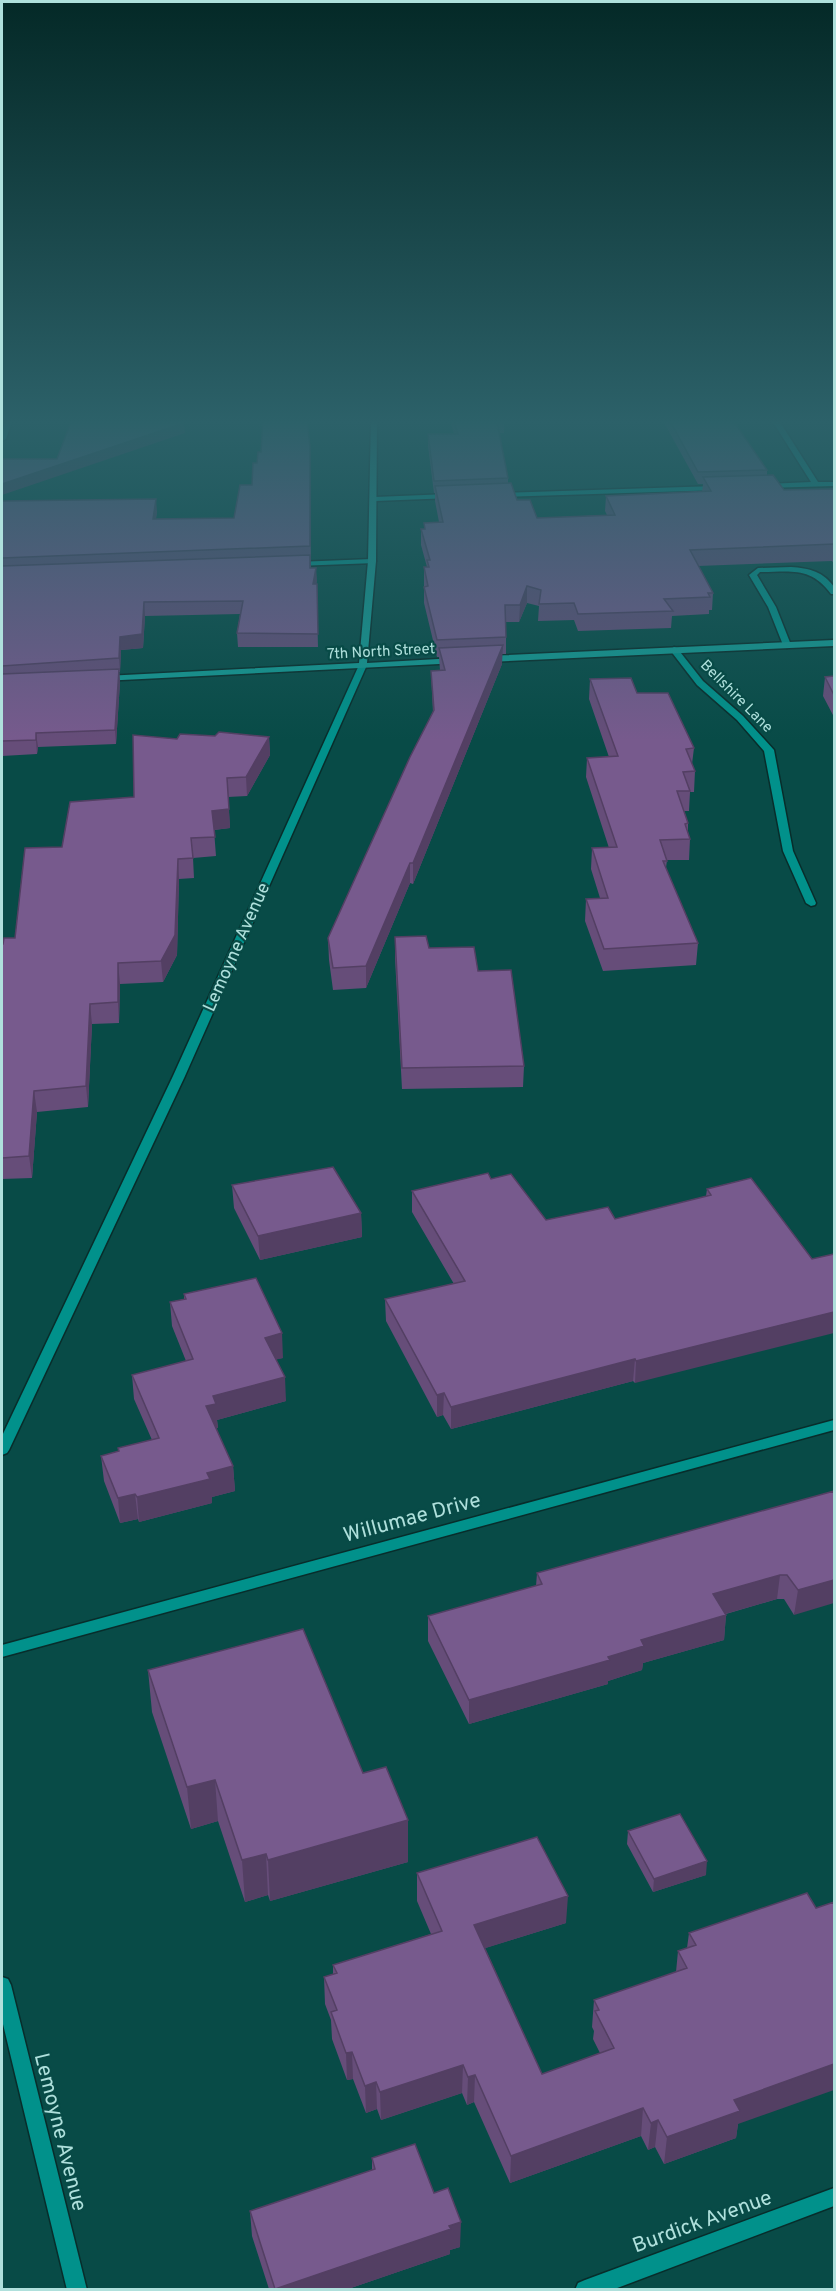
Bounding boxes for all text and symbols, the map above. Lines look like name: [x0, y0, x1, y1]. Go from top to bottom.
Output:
street label: 7th North Street: [326, 640, 436, 665]
street label: Bellshire Lane: [695, 657, 776, 738]
street label: Lemoyne Avenue: [199, 879, 276, 1016]
street label: Willumae Drive: [341, 1487, 484, 1550]
street label: Lemoyne Avenue: [27, 2050, 92, 2214]
street label: Burdick Avenue: [629, 2185, 776, 2260]

